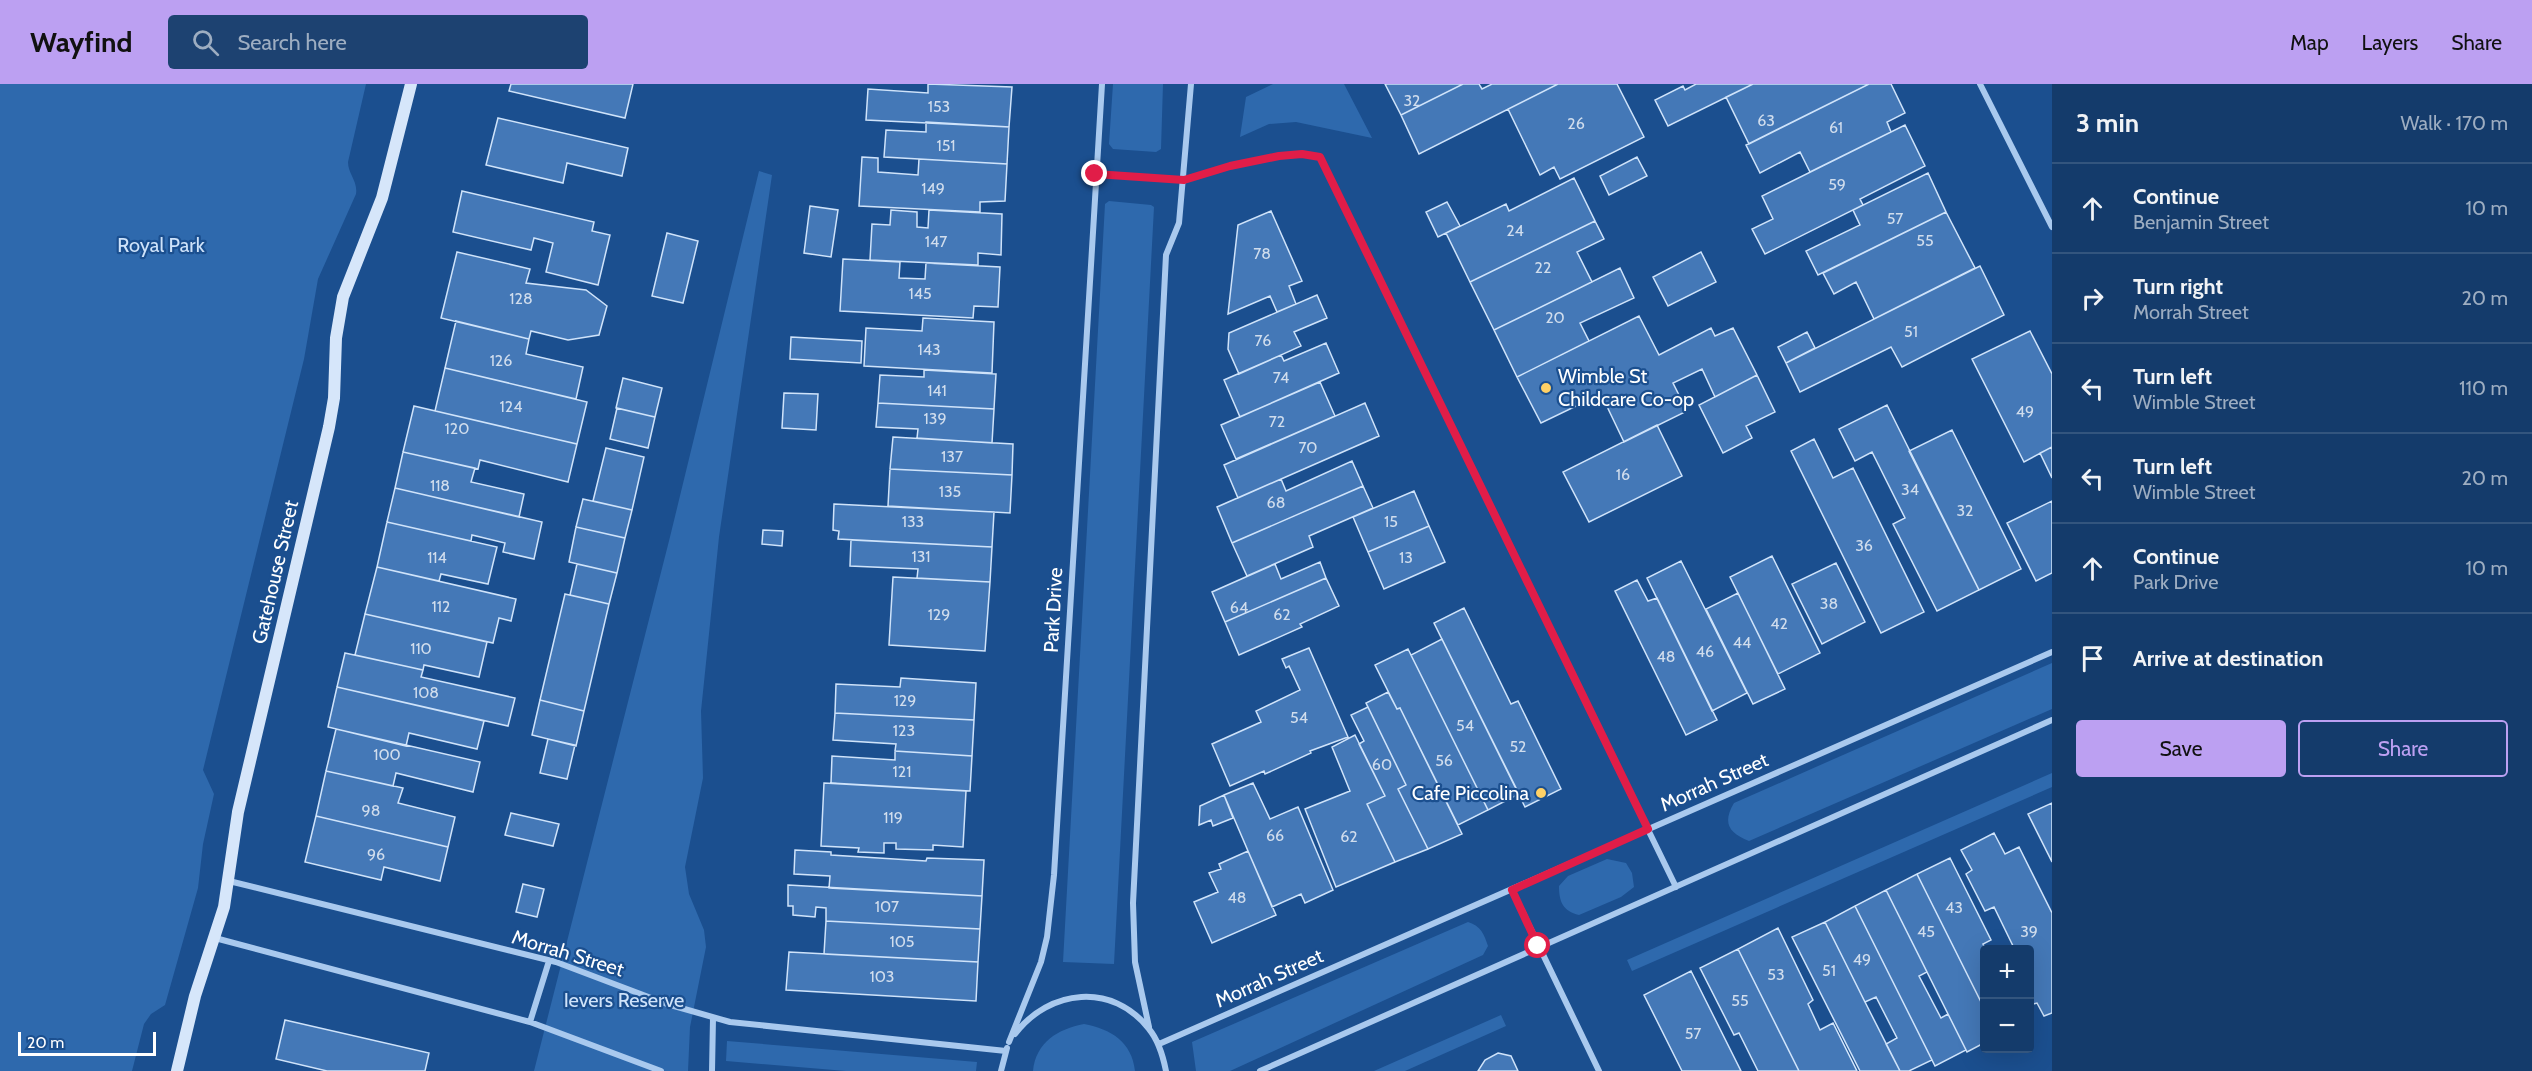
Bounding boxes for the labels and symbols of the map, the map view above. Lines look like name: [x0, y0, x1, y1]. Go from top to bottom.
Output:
house number: 32: [1403, 91, 1421, 110]
house number: 153: [928, 97, 950, 116]
house number: 63: [1757, 111, 1775, 130]
house number: 26: [1567, 114, 1585, 133]
house number: 61: [1829, 118, 1843, 137]
house number: 151: [936, 136, 956, 155]
route end: [1081, 160, 1107, 186]
house number: 59: [1828, 175, 1846, 194]
house number: 149: [921, 179, 945, 198]
house number: 57: [1887, 209, 1903, 228]
house number: 24: [1506, 221, 1524, 240]
house number: 55: [1916, 231, 1934, 250]
house number: 147: [925, 232, 947, 251]
park label: Royal Park: [117, 233, 205, 257]
house number: 78: [1253, 244, 1271, 263]
house number: 22: [1535, 258, 1551, 277]
house number: 145: [908, 284, 932, 303]
house number: 128: [509, 289, 533, 308]
house number: 20: [1545, 308, 1565, 327]
house number: 51: [1904, 322, 1918, 341]
house number: 76: [1255, 331, 1271, 350]
house number: 143: [917, 340, 941, 359]
house number: 126: [490, 351, 512, 370]
place label: Wimble St Childcare Co-op: [1558, 364, 1694, 411]
house number: 74: [1273, 368, 1289, 387]
house number: 141: [927, 381, 947, 400]
marker: Wimble St Childcare Co-op: [1539, 381, 1553, 395]
house number: 124: [500, 397, 522, 416]
house number: 49: [2016, 402, 2034, 421]
house number: 139: [924, 409, 946, 428]
house number: 72: [1269, 412, 1285, 431]
house number: 120: [445, 419, 469, 438]
house number: 70: [1298, 438, 1318, 457]
house number: 137: [941, 447, 963, 466]
house number: 16: [1616, 465, 1630, 484]
house number: 118: [430, 476, 450, 495]
house number: 34: [1901, 480, 1919, 499]
house number: 135: [939, 482, 961, 501]
house number: 68: [1267, 493, 1285, 512]
street label: Gatehouse Street: [247, 498, 303, 646]
house number: 32: [1956, 501, 1974, 520]
house number: 133: [902, 512, 924, 531]
house number: 15: [1384, 512, 1398, 531]
house number: 36: [1855, 536, 1873, 555]
house number: 131: [911, 547, 931, 566]
house number: 114: [427, 548, 447, 567]
house number: 13: [1399, 548, 1413, 567]
street label: Park Drive: [1039, 567, 1067, 653]
house number: 38: [1820, 594, 1838, 613]
house number: 112: [432, 597, 450, 616]
house number: 64: [1230, 598, 1248, 617]
house number: 129: [928, 605, 950, 624]
house number: 62: [1273, 605, 1291, 624]
house number: 42: [1770, 614, 1788, 633]
house number: 44: [1733, 633, 1751, 652]
house number: 110: [410, 639, 432, 658]
house number: 46: [1696, 642, 1714, 661]
house number: 48: [1657, 647, 1675, 666]
house number: 108: [413, 683, 439, 702]
house number: 129: [894, 691, 916, 710]
house number: 54: [1290, 708, 1308, 727]
house number: 54: [1456, 716, 1474, 735]
house number: 123: [893, 721, 915, 740]
house number: 52: [1509, 737, 1527, 756]
house number: 100: [373, 745, 401, 764]
street label: Morrah Street: [1656, 747, 1772, 817]
house number: 56: [1435, 751, 1453, 770]
house number: 60: [1372, 755, 1392, 774]
house number: 121: [893, 762, 911, 781]
place label: Cafe Piccolina: [1412, 781, 1529, 805]
marker: Cafe Piccolina: [1534, 786, 1548, 800]
house number: 98: [362, 801, 380, 820]
house number: 119: [883, 808, 903, 827]
house number: 66: [1266, 826, 1284, 845]
house number: 62: [1340, 827, 1358, 846]
house number: 96: [367, 845, 385, 864]
house number: 48: [1228, 888, 1246, 907]
house number: 107: [875, 897, 899, 916]
house number: 43: [1945, 898, 1963, 917]
house number: 45: [1917, 922, 1935, 941]
house number: 39: [2020, 922, 2038, 941]
street label: Morrah Street: [509, 925, 627, 981]
house number: 105: [889, 932, 915, 951]
route start: [1524, 932, 1550, 958]
street label: Morrah Street: [1211, 943, 1327, 1013]
house number: 49: [1853, 950, 1871, 969]
house number: 51: [1822, 961, 1836, 980]
house number: 53: [1767, 965, 1785, 984]
house number: 103: [869, 967, 895, 986]
park label: Ievers Reserve: [564, 988, 684, 1012]
house number: 55: [1731, 991, 1749, 1010]
house number: 57: [1685, 1024, 1701, 1043]
scale bar: [18, 1029, 156, 1056]

